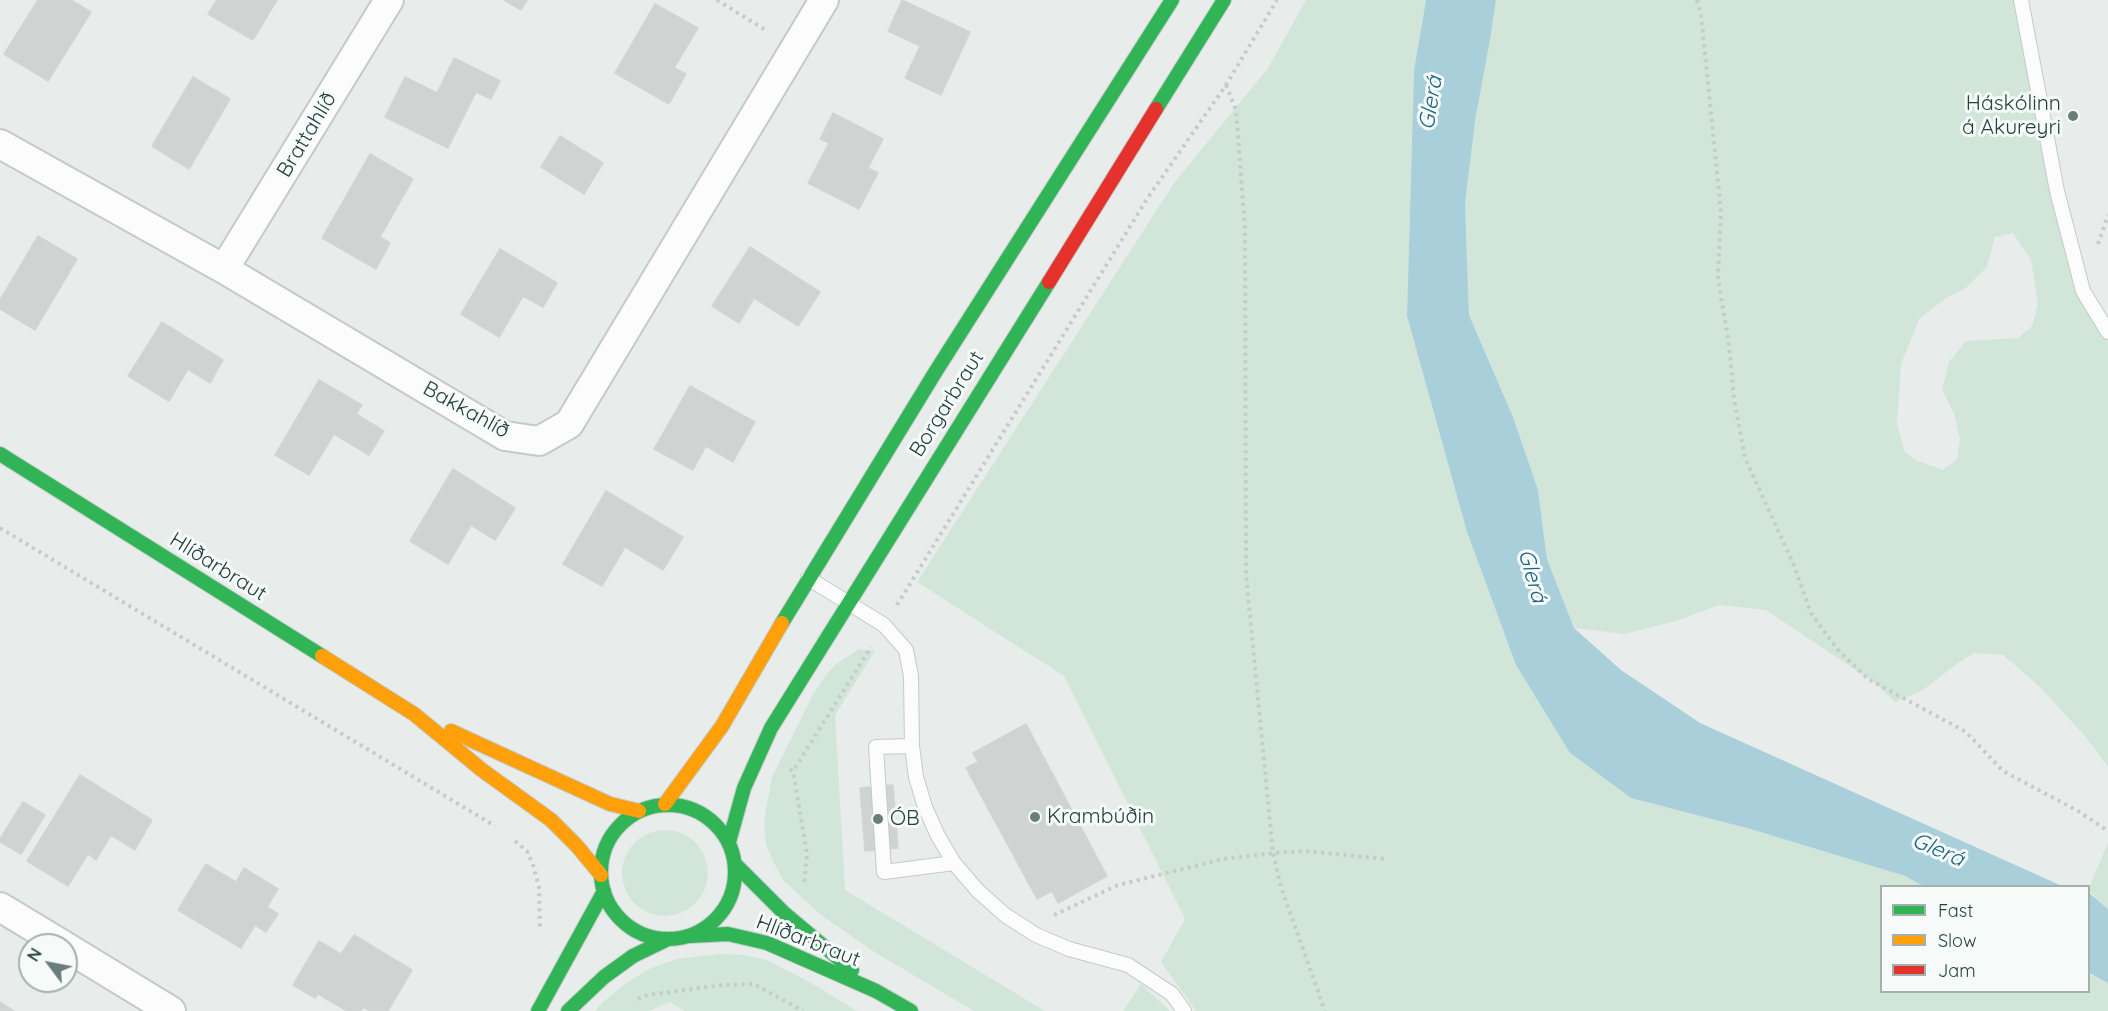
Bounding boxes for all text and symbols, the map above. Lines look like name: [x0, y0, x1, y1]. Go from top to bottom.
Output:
water label: Glerá: [1414, 74, 1448, 132]
street label: Brattahlíð: [272, 88, 342, 182]
place label: Háskólinn á Akureyri: [1962, 91, 2061, 141]
marker: Háskólinn á Akureyri: [2066, 109, 2080, 123]
street label: Borgarbraut: [905, 346, 989, 462]
street label: Bakkahlíð: [418, 376, 514, 444]
street label: Hlíðarbraut: [165, 527, 271, 607]
water label: Glerá: [1512, 546, 1552, 606]
place label: Krambúðin: [1047, 804, 1154, 830]
place label: ÓB: [890, 806, 920, 832]
marker: Krambúðin: [1028, 810, 1042, 824]
marker: ÓB: [871, 812, 885, 826]
water label: Glerá: [1908, 827, 1968, 873]
legend: [1880, 885, 2090, 993]
text: Fast: [1938, 899, 1973, 922]
street label: Hlíðarbraut: [752, 910, 864, 972]
text: Slow: [1938, 929, 1976, 952]
north arrow: [18, 933, 78, 993]
text: N: [23, 944, 46, 965]
text: Jam: [1938, 959, 1976, 982]

